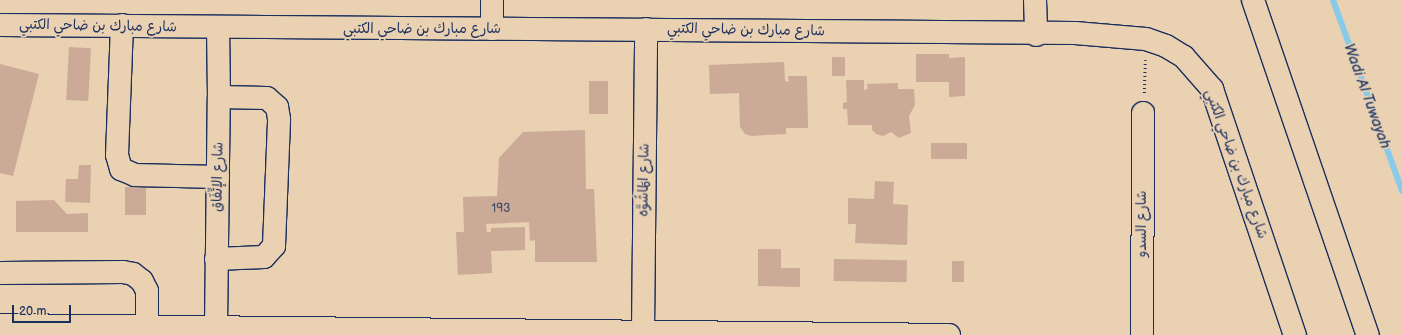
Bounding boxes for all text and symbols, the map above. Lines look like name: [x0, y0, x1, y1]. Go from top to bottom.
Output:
street label: شارع مبارك بن ضاحي الكتبي: [19, 16, 177, 36]
street label: شارع مبارك بن ضاحي الكتبي: [667, 20, 825, 40]
street label: شارع مبارك بن ضاحي الكتبي: [343, 21, 501, 37]
water label: Wadi Al Tuwayah: [1340, 41, 1394, 151]
street label: شارع مبارك بن ضاحي الكتبي: [1201, 87, 1271, 241]
street label: شارع الإتِّفَاق: [209, 142, 227, 212]
street label: شارع المَاشُوَّه: [635, 143, 653, 217]
street label: شارع السدو: [1134, 191, 1150, 257]
house number: 193: [492, 202, 510, 216]
scale bar: [14, 297, 73, 323]
text: 20 m: [19, 304, 46, 319]

